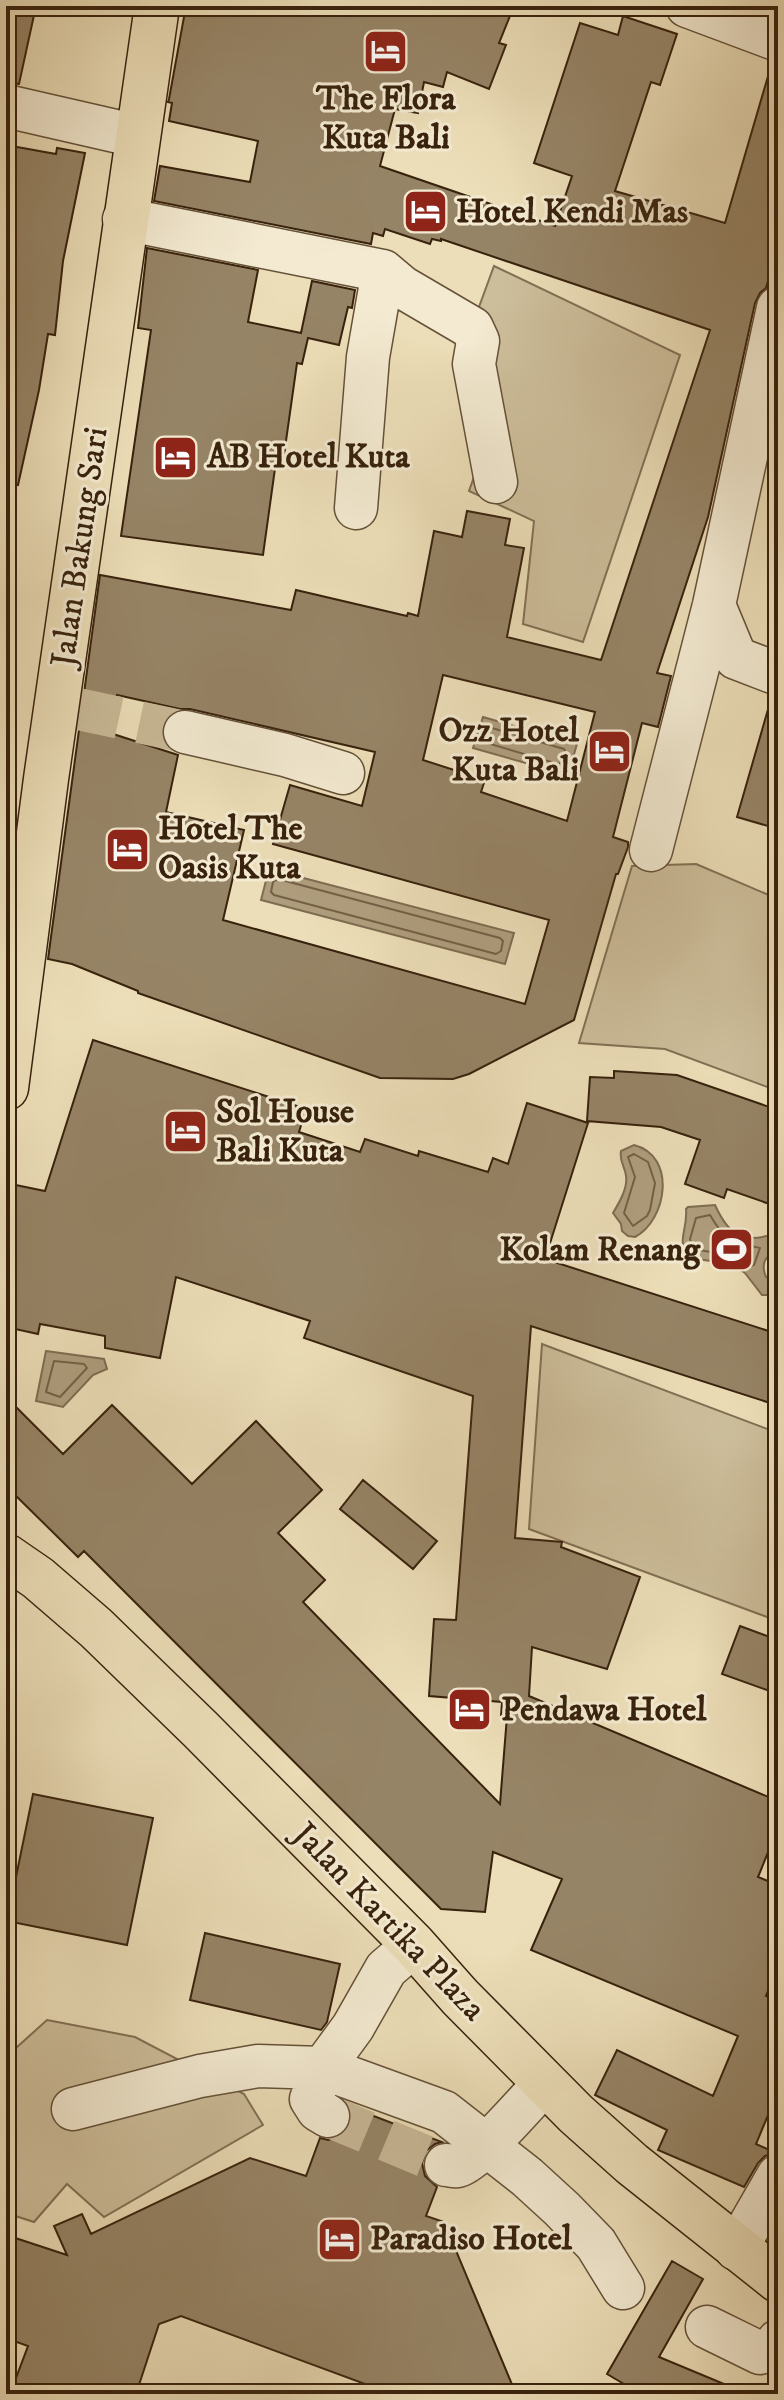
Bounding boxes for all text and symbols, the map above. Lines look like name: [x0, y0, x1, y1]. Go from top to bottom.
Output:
hotel icon: The Flora Kuta Bali: [362, 27, 410, 75]
place label: The Flora Kuta Bali: [315, 78, 456, 159]
hotel icon: Hotel Kendi Mas: [401, 188, 449, 236]
place label: Hotel Kendi Mas: [456, 191, 688, 233]
street label: Jalan Bakung Sari: [42, 425, 118, 672]
hotel icon: AB Hotel Kuta: [152, 433, 200, 481]
place label: AB Hotel Kuta: [206, 436, 410, 478]
place label: Ozz Hotel Kuta Bali: [438, 710, 580, 791]
hotel icon: Ozz Hotel Kuta Bali: [586, 727, 634, 775]
place label: Hotel The Oasis Kuta: [158, 808, 303, 889]
hotel icon: Hotel The Oasis Kuta: [103, 825, 151, 873]
place label: Sol House Bali Kuta: [216, 1091, 354, 1172]
hotel icon: Sol House Bali Kuta: [161, 1108, 209, 1156]
sports icon: Kolam Renang: [707, 1226, 755, 1274]
place label: Kolam Renang: [500, 1229, 701, 1271]
hotel icon: Pendawa Hotel: [446, 1686, 494, 1734]
place label: Pendawa Hotel: [501, 1689, 707, 1731]
street label: Jalan Kartika Plaza: [282, 1812, 495, 2030]
hotel icon: Paradiso Hotel: [315, 2215, 363, 2263]
place label: Paradiso Hotel: [370, 2218, 573, 2260]

